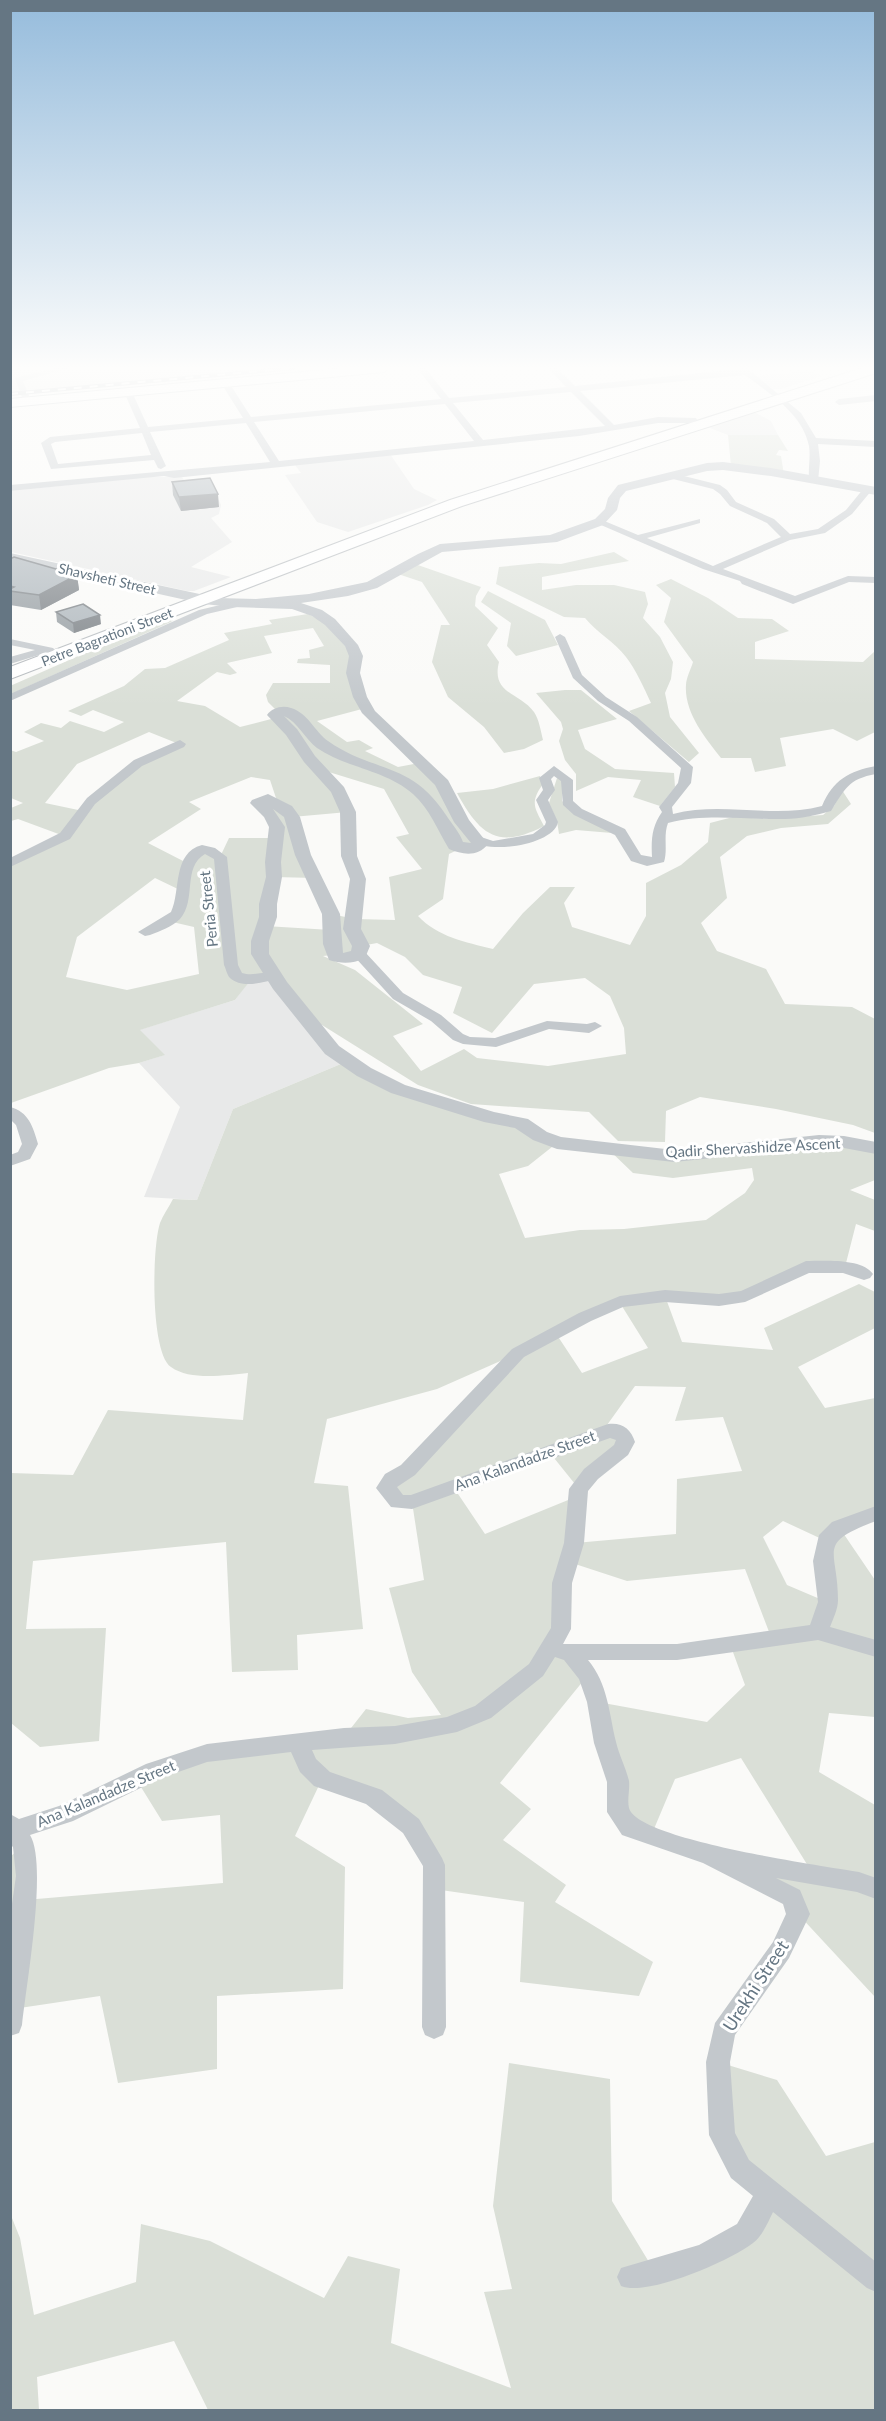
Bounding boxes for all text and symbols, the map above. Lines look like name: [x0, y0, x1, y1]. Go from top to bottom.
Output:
street label: Shavsheti Street: [57, 559, 157, 598]
street label: Petre Bagrationi Street: [39, 604, 175, 669]
street label: Peria Street: [195, 870, 221, 948]
street label: Qadir Shervashidze Ascent: [665, 1133, 841, 1161]
street label: Ana Kalandadze Street: [452, 1426, 598, 1494]
street label: Ana Kalandadze Street: [34, 1756, 178, 1830]
street label: Urekhi Street: [718, 1935, 793, 2035]

